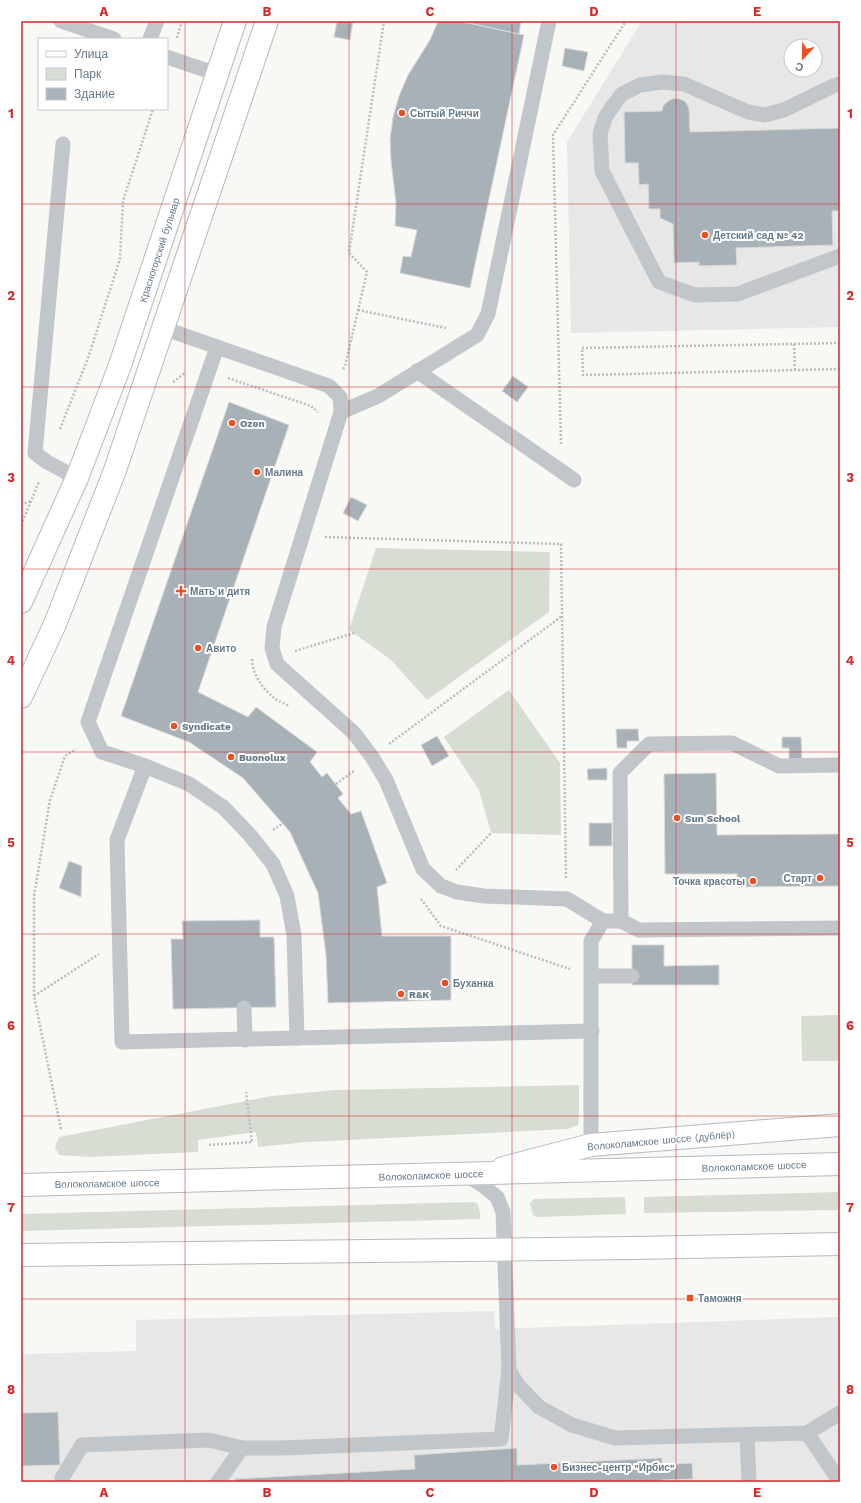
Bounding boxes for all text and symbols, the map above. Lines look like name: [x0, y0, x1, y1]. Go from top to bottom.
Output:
text: A: [100, 4, 109, 19]
text: B: [263, 4, 272, 19]
text: C: [426, 4, 435, 19]
text: D: [589, 4, 599, 19]
text: E: [753, 4, 761, 19]
legend: [38, 38, 168, 110]
north arrow: [783, 38, 823, 78]
text: Улица: [74, 47, 108, 61]
text: С: [793, 59, 806, 74]
text: Парк: [74, 67, 102, 81]
text: Здание: [74, 87, 115, 101]
text: 1: [8, 106, 14, 121]
text: 1: [847, 106, 853, 121]
marker: Сытый Риччи: [397, 108, 407, 118]
place label: Сытый Риччи: [410, 108, 479, 119]
street label: Красногорский бульвар: [137, 196, 182, 304]
marker: Детский сад № 42: [700, 230, 710, 240]
place label: Детский сад № 42: [713, 230, 803, 241]
text: 2: [7, 288, 15, 303]
text: 2: [846, 288, 854, 303]
marker: Ozon: [227, 418, 237, 428]
place label: Ozon: [240, 418, 265, 429]
marker: Малина: [252, 467, 262, 477]
place label: Малина: [265, 467, 304, 478]
text: 3: [7, 470, 15, 485]
text: 3: [846, 470, 854, 485]
marker: Мать и дитя: [175, 585, 187, 597]
place label: Мать и дитя: [190, 586, 250, 597]
marker: Авито: [193, 643, 203, 653]
place label: Авито: [206, 643, 236, 654]
text: 4: [7, 653, 16, 668]
text: 4: [846, 653, 855, 668]
marker: Syndicate: [169, 721, 179, 731]
place label: Syndicate: [182, 721, 231, 732]
marker: Buonolux: [226, 752, 236, 762]
place label: Buonolux: [239, 752, 286, 763]
marker: Sun School: [672, 813, 682, 823]
place label: Sun School: [685, 813, 741, 824]
text: 5: [7, 835, 15, 850]
text: 5: [846, 835, 854, 850]
place label: Старт: [783, 873, 812, 884]
marker: Старт: [815, 873, 825, 883]
place label: Точка красоты: [673, 876, 745, 887]
marker: Точка красоты: [748, 876, 758, 886]
marker: Буханка: [440, 978, 450, 988]
place label: Буханка: [453, 978, 494, 989]
marker: R&K: [396, 989, 406, 999]
place label: R&K: [409, 989, 429, 1000]
text: 6: [7, 1018, 15, 1033]
text: 6: [846, 1018, 854, 1033]
street label: Волоколамское шоссе (дублёр): [587, 1129, 735, 1152]
street label: Волоколамское шоссе: [701, 1159, 807, 1174]
street label: Волоколамское шоссе: [378, 1168, 484, 1183]
street label: Волоколамское шоссе: [55, 1177, 160, 1190]
text: 7: [7, 1200, 15, 1215]
text: 7: [846, 1200, 854, 1215]
marker: Таможня: [685, 1293, 695, 1303]
place label: Таможня: [698, 1293, 742, 1304]
text: 8: [7, 1382, 15, 1397]
text: 8: [846, 1382, 854, 1397]
marker: Бизнес-центр "Ирбис": [549, 1462, 559, 1472]
place label: Бизнес-центр "Ирбис": [562, 1462, 675, 1473]
text: A: [100, 1485, 109, 1500]
text: B: [263, 1485, 272, 1500]
text: C: [426, 1485, 435, 1500]
text: D: [589, 1485, 599, 1500]
text: E: [753, 1485, 761, 1500]

